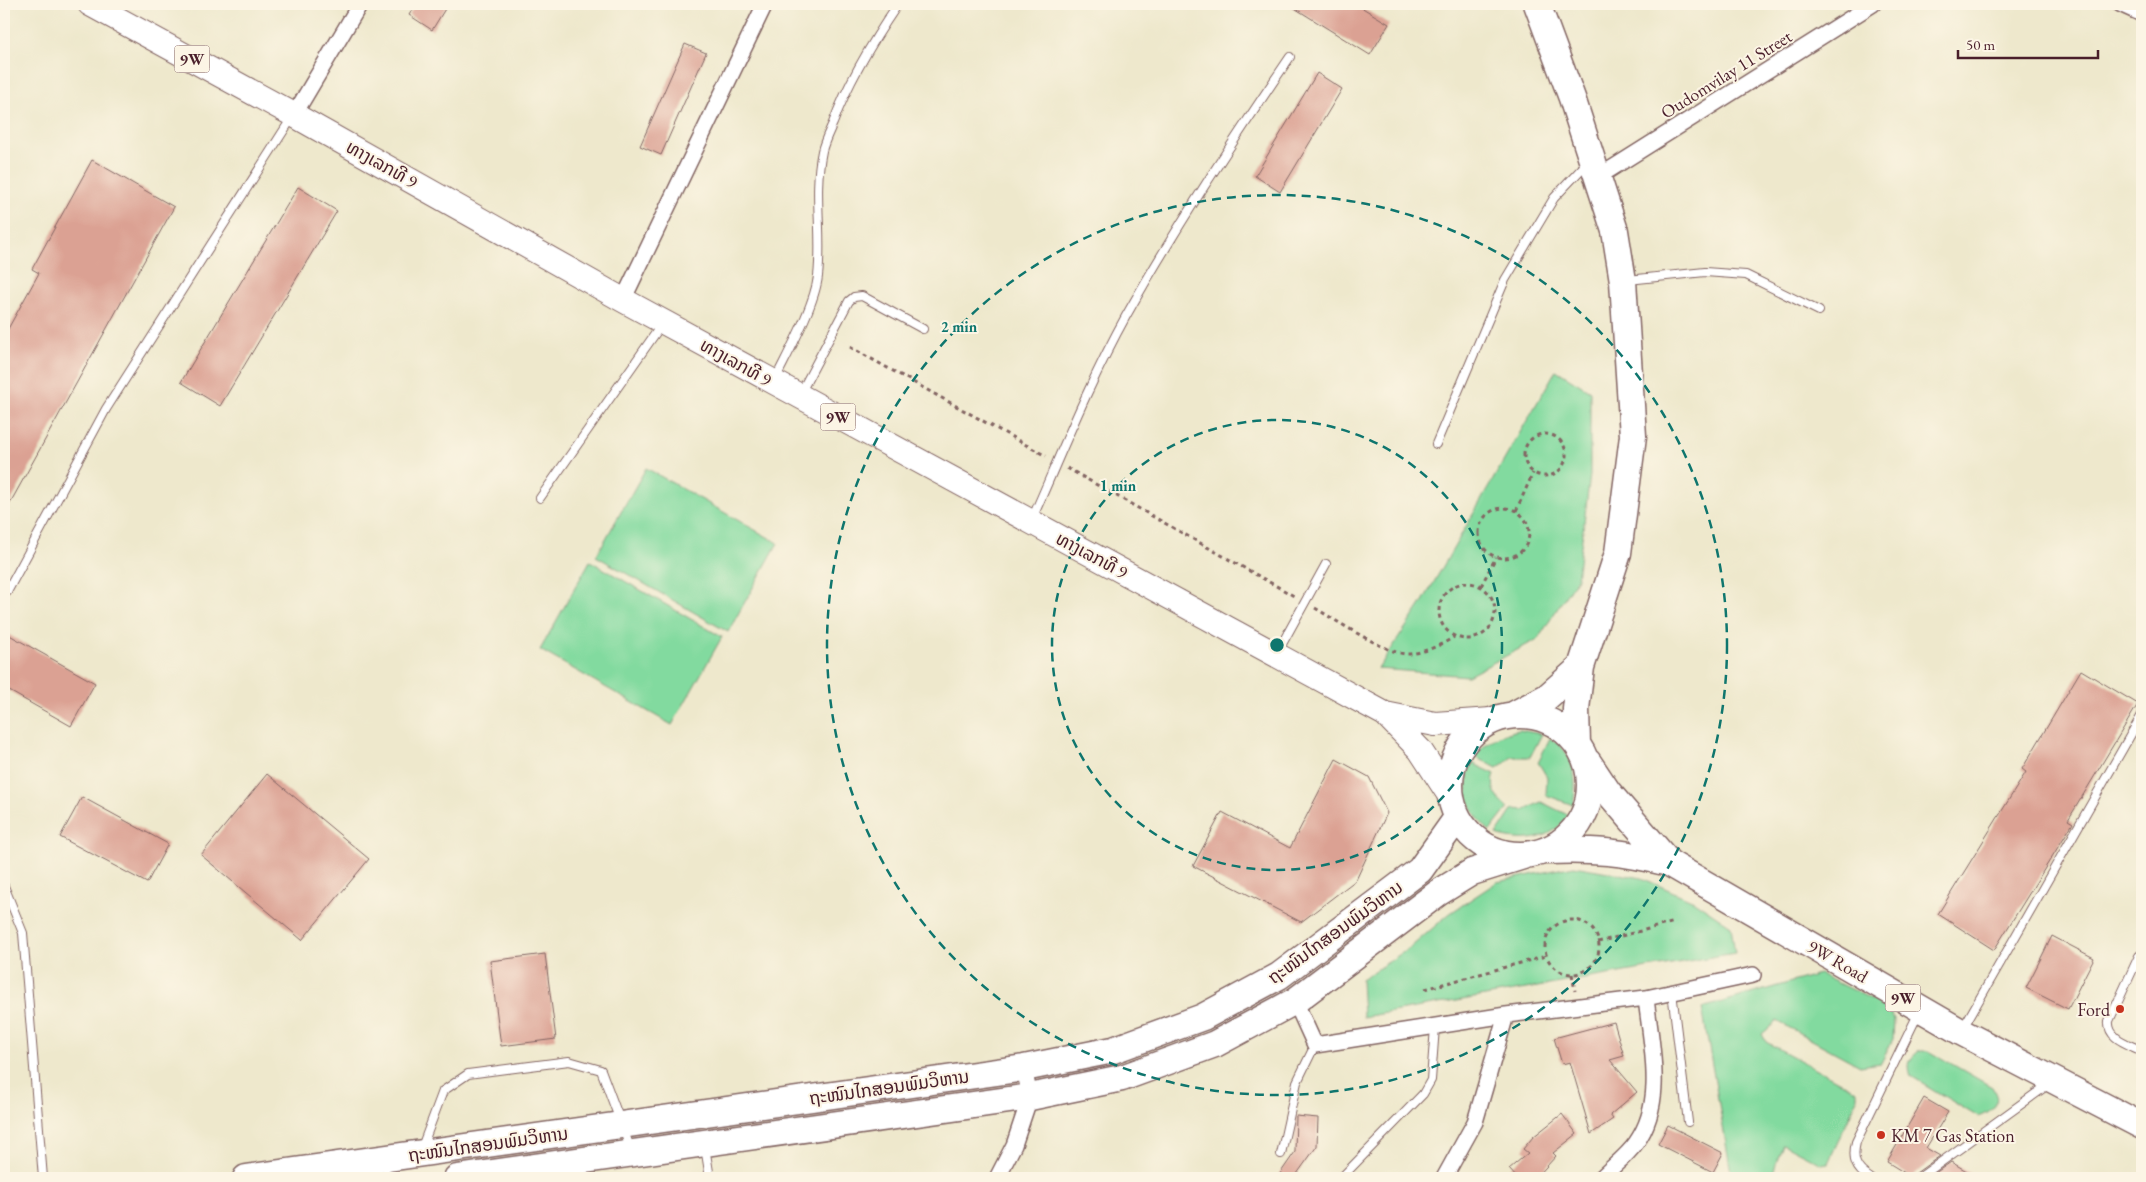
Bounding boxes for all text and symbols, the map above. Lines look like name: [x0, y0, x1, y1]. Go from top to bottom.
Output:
street label: Oudomvilay 11 Street: [1656, 24, 1796, 124]
scale bar: [1958, 28, 2098, 60]
text: 50 m: [1966, 35, 1995, 54]
road number: 9W: [174, 46, 210, 72]
street label: ທາງເລກທີ 9: [342, 135, 422, 193]
text: 2 min: [941, 317, 978, 336]
street label: ທາງເລກທີ 9: [696, 333, 776, 391]
road number: 9W: [820, 404, 856, 431]
text: 1 min: [1100, 476, 1137, 495]
street label: ທາງເລກທີ 9: [1052, 526, 1132, 584]
centre of rings: [1268, 636, 1286, 654]
street label: ຖະໜົນໄກສອນພົມວິຫານ: [1263, 875, 1407, 989]
street label: 9W Road: [1803, 934, 1873, 988]
road number: 9W: [1886, 984, 1920, 1011]
place label: Ford: [2077, 998, 2111, 1021]
marker: Ford: [2114, 1003, 2126, 1015]
street label: ຖະໜົນໄກສອນພົມວິຫານ: [807, 1064, 971, 1110]
street label: ຖະໜົນໄກສອນພົມວິຫານ: [406, 1121, 570, 1167]
place label: KM 7 Gas Station: [1891, 1124, 2015, 1147]
marker: KM 7 Gas Station: [1875, 1129, 1887, 1141]

